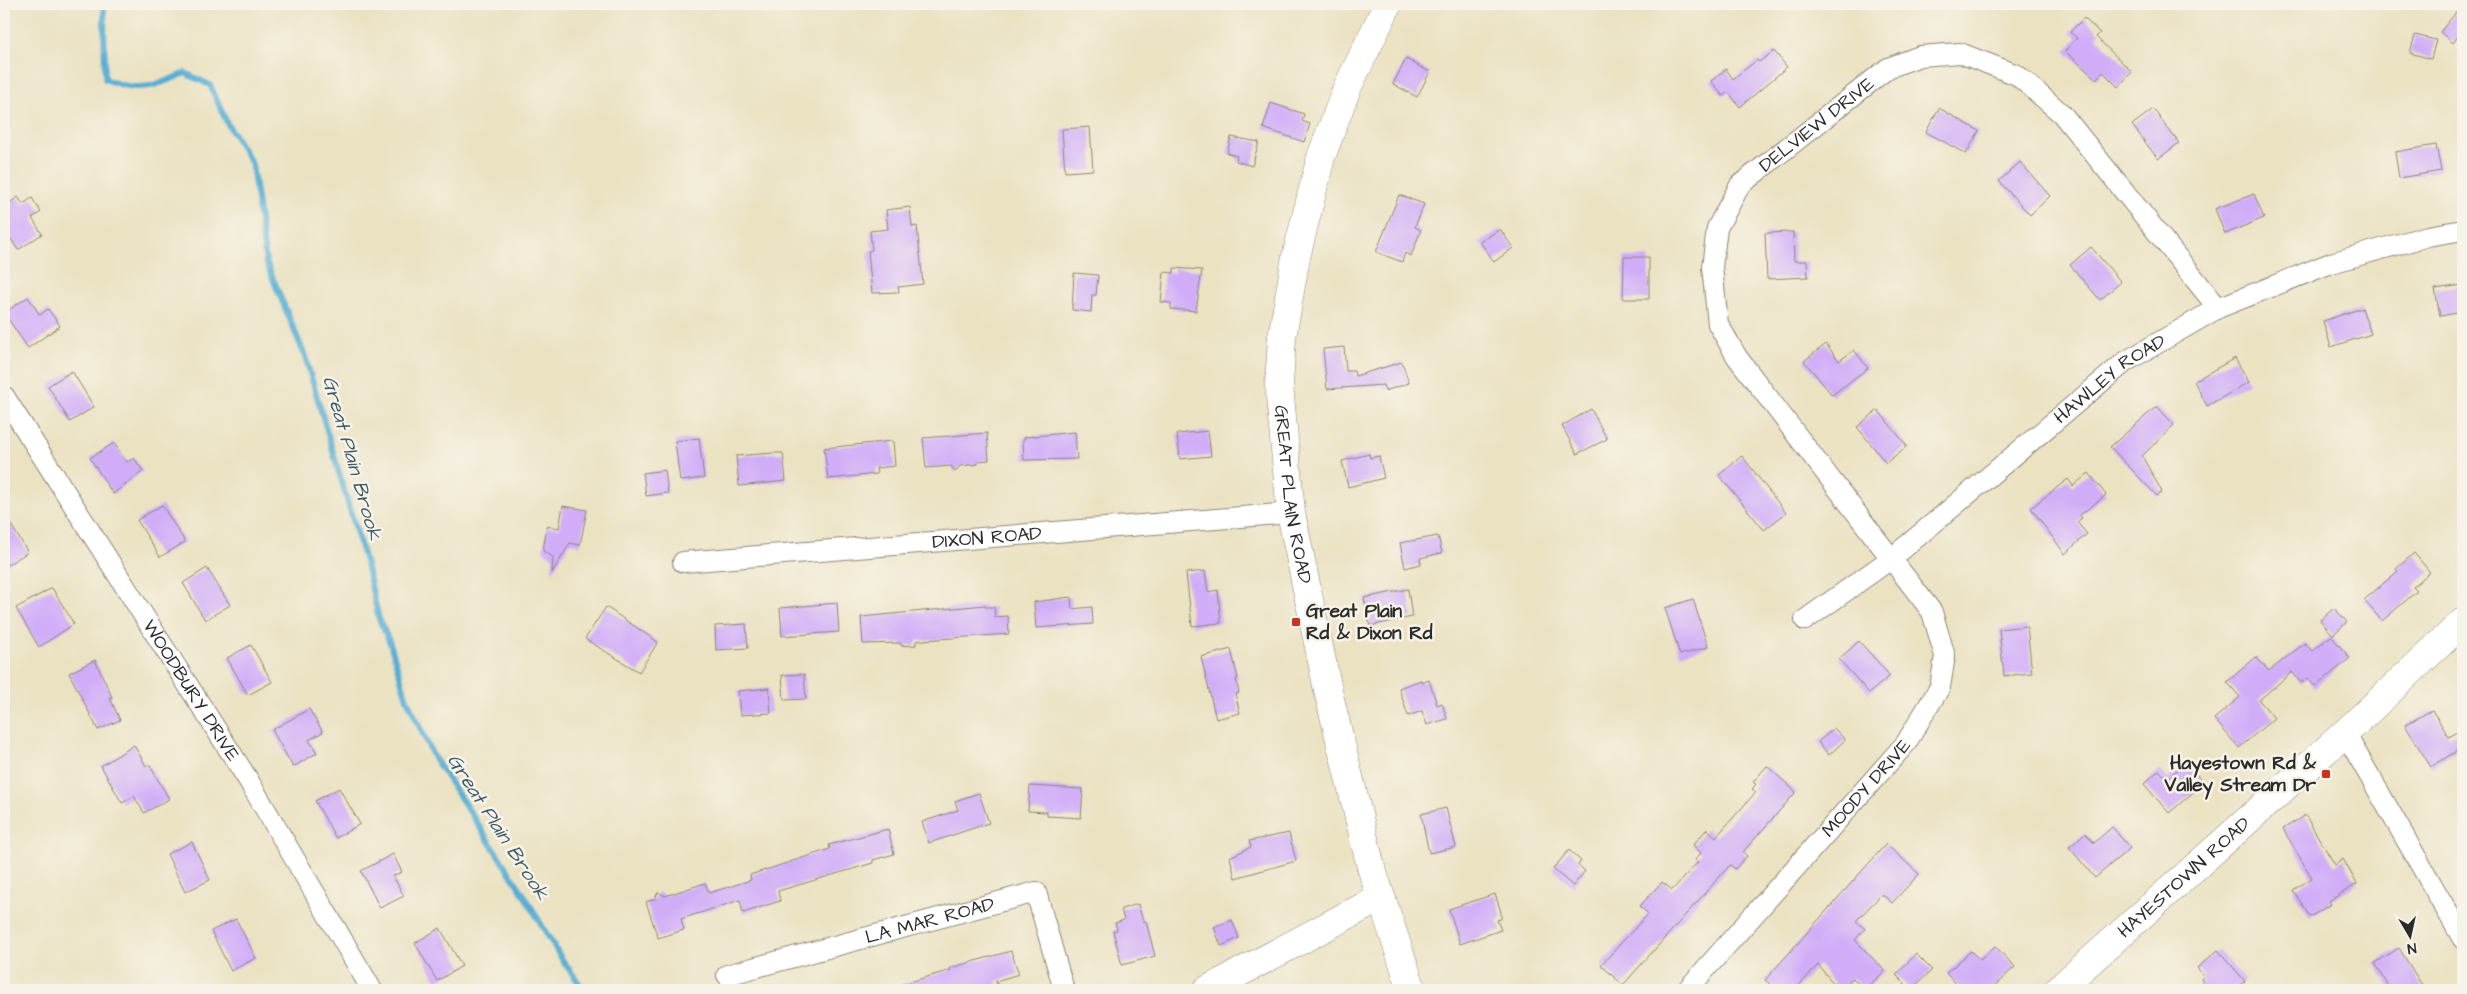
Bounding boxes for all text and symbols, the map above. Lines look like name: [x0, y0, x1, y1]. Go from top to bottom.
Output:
street label: DELVIEW DRIVE: [1753, 70, 1880, 179]
street label: HAWLEY ROAD: [2048, 328, 2171, 430]
water label: Great Plain Brook: [315, 373, 389, 544]
street label: GREAT PLAIN ROAD: [1267, 404, 1319, 586]
street label: DIXON ROAD: [931, 520, 1043, 555]
place label: Great Plain Rd & Dixon Rd: [1306, 598, 1433, 647]
street label: WOODBURY DRIVE: [136, 614, 246, 767]
marker: Great Plain Rd & Dixon Rd: [1290, 616, 1302, 628]
street label: MOODY DRIVE: [1815, 733, 1917, 843]
water label: Great Plain Brook: [440, 748, 556, 906]
place label: Hayestown Rd & Valley Stream Dr: [2164, 750, 2317, 800]
marker: Hayestown Rd & Valley Stream Dr: [2320, 768, 2332, 780]
street label: HAYESTOWN ROAD: [2112, 810, 2256, 944]
street label: LA MAR ROAD: [862, 890, 997, 951]
north arrow: [2384, 912, 2434, 962]
text: N: [2406, 937, 2418, 958]

